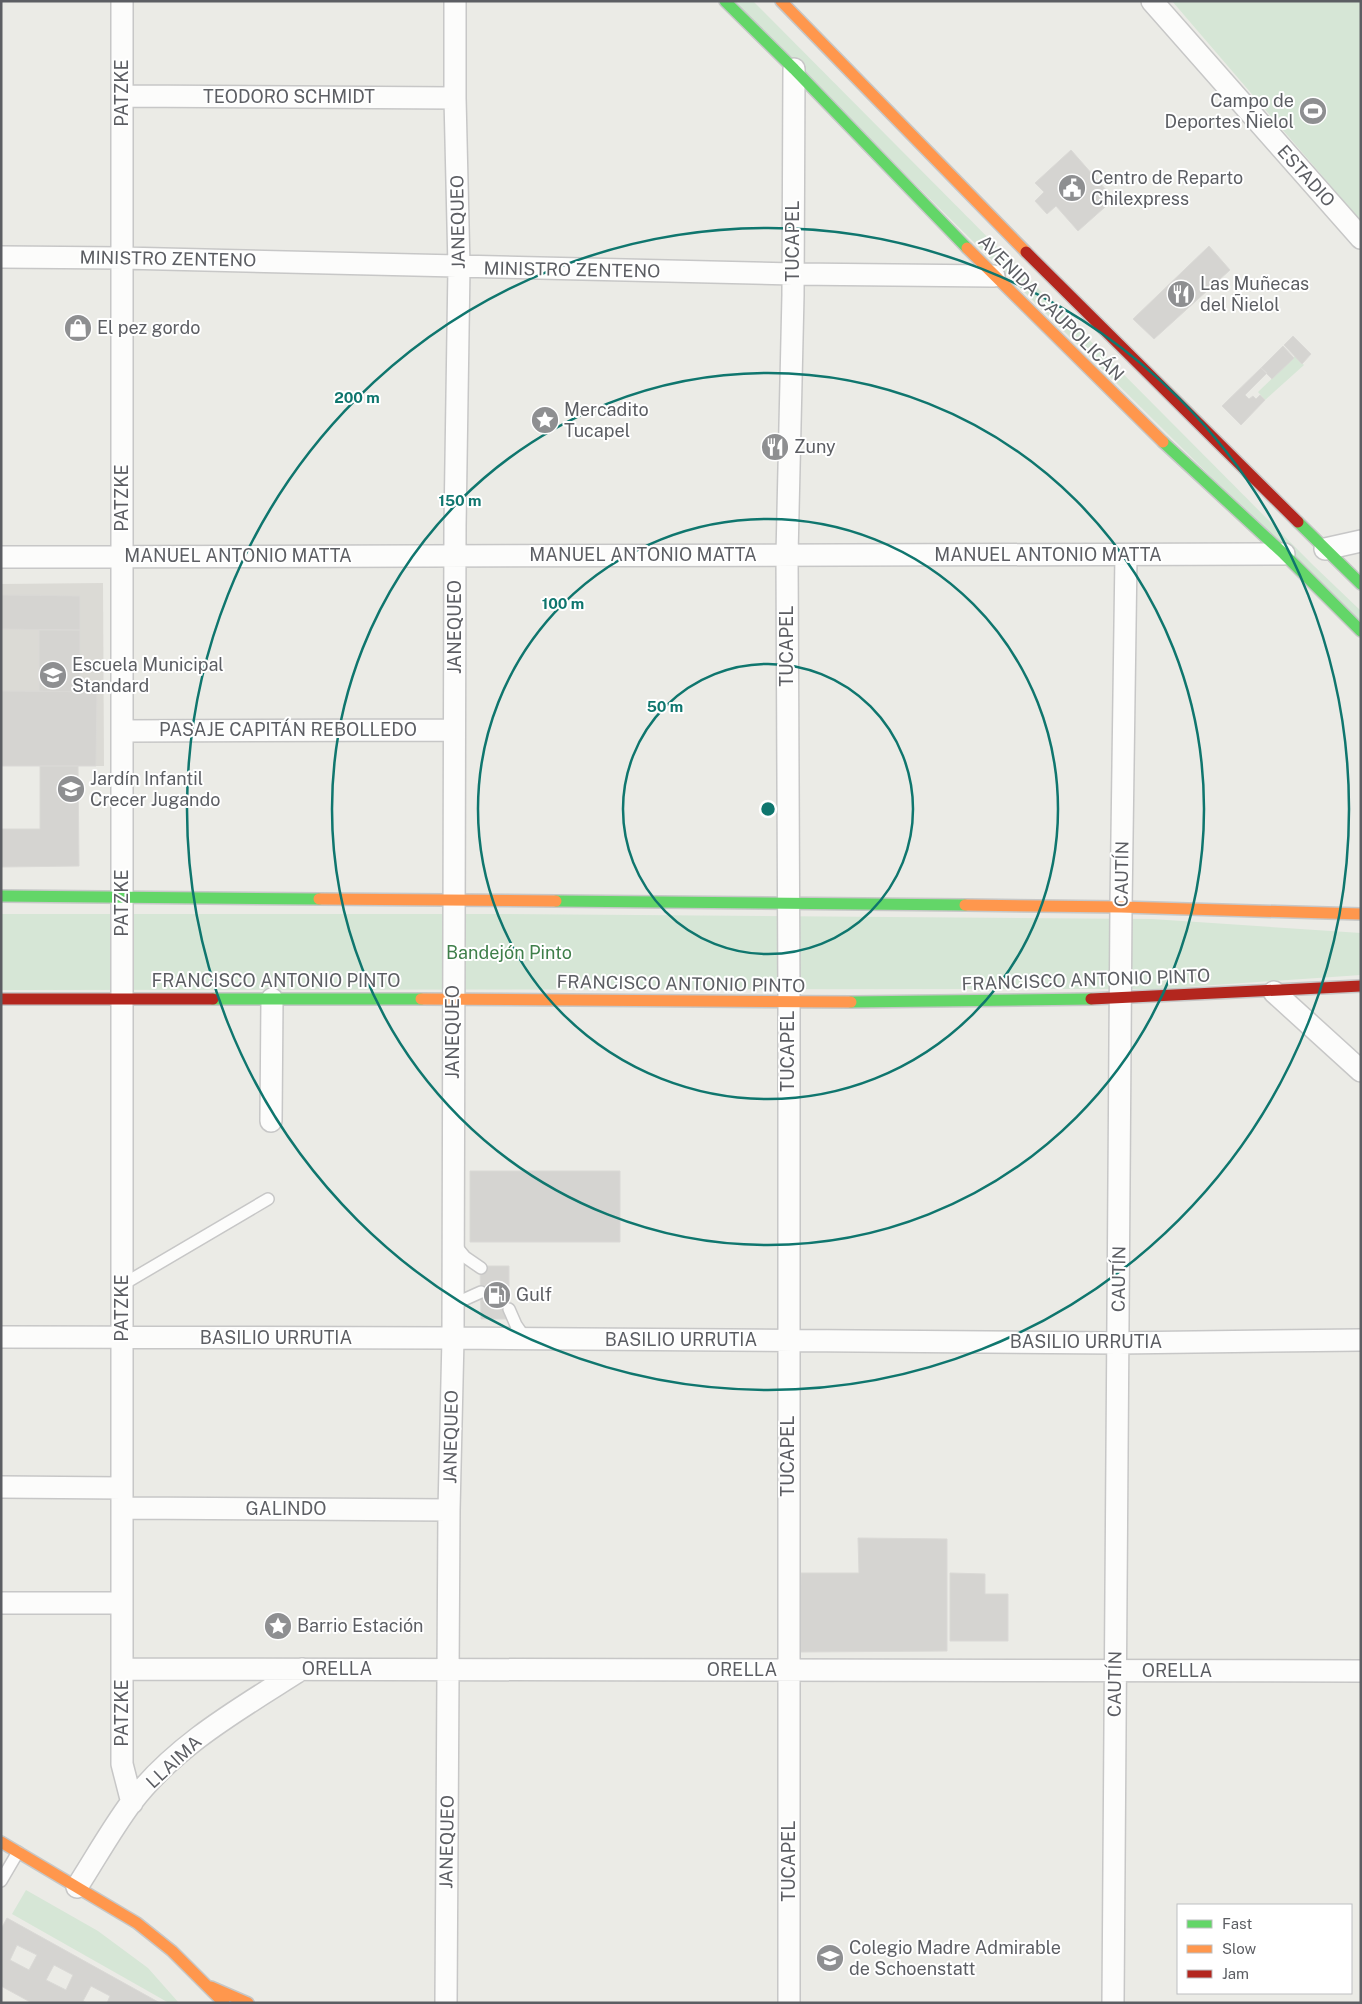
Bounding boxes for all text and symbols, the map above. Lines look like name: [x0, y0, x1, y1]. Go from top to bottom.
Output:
street label: PATZKE: [111, 59, 132, 127]
street label: TEODORO SCHMIDT: [203, 86, 375, 107]
place label: Campo de Deportes Ñielol: [1164, 90, 1294, 132]
sports icon: Campo de Deportes Ñielol: [1298, 96, 1328, 126]
street label: ESTADIO: [1273, 141, 1339, 211]
place label: Centro de Reparto Chilexpress: [1091, 167, 1243, 209]
public building icon: Centro de Reparto Chilexpress: [1057, 173, 1087, 203]
street label: JANEQUEO: [446, 175, 469, 269]
street label: TUCAPEL: [782, 200, 803, 282]
street label: AVENIDA CAUPOLICÁN: [974, 230, 1129, 385]
street label: MINISTRO ZENTENO: [79, 246, 257, 271]
street label: MINISTRO ZENTENO: [483, 257, 661, 282]
place label: Las Muñecas del Ñielol: [1200, 273, 1309, 315]
restaurant icon: Las Muñecas del Ñielol: [1166, 279, 1196, 309]
shop icon: El pez gordo: [63, 313, 93, 343]
place label: El pez gordo: [97, 317, 200, 338]
text: 200 m: [334, 389, 380, 406]
place label: Mercadito Tucapel: [564, 399, 649, 441]
place icon: Mercadito Tucapel: [530, 405, 560, 435]
restaurant icon: Zuny: [760, 432, 790, 462]
place label: Zuny: [794, 436, 836, 457]
street label: PATZKE: [111, 464, 132, 532]
text: 150 m: [438, 492, 482, 509]
street label: MANUEL ANTONIO MATTA: [529, 544, 757, 565]
street label: MANUEL ANTONIO MATTA: [934, 544, 1162, 565]
street label: MANUEL ANTONIO MATTA: [124, 545, 352, 566]
street label: JANEQUEO: [444, 580, 465, 674]
text: 100 m: [542, 595, 584, 612]
street label: TUCAPEL: [776, 605, 797, 687]
place label: Escuela Municipal Standard: [72, 654, 224, 696]
school or university icon: Escuela Municipal Standard: [38, 660, 68, 690]
text: 50 m: [647, 698, 683, 715]
street label: PASAJE CAPITÁN REBOLLEDO: [159, 718, 417, 740]
place label: Jardín Infantil Crecer Jugando: [90, 768, 220, 810]
school or university icon: Jardín Infantil Crecer Jugando: [56, 774, 86, 804]
centre of rings: [759, 800, 777, 818]
street label: CAUTÍN: [1109, 841, 1133, 907]
street label: PATZKE: [111, 869, 132, 937]
park label: Bandejón Pinto: [446, 942, 572, 963]
street label: FRANCISCO ANTONIO PINTO: [961, 965, 1211, 994]
street label: FRANCISCO ANTONIO PINTO: [152, 970, 400, 991]
street label: FRANCISCO ANTONIO PINTO: [556, 971, 806, 996]
street label: JANEQUEO: [442, 985, 463, 1079]
street label: TUCAPEL: [777, 1010, 798, 1092]
street label: CAUTÍN: [1106, 1246, 1130, 1312]
street label: PATZKE: [111, 1274, 132, 1342]
fuel station icon: Gulf: [482, 1280, 512, 1310]
place label: Gulf: [516, 1284, 552, 1305]
street label: BASILIO URRUTIA: [200, 1327, 352, 1348]
street label: BASILIO URRUTIA: [605, 1329, 757, 1350]
street label: BASILIO URRUTIA: [1010, 1331, 1162, 1352]
street label: JANEQUEO: [439, 1390, 462, 1484]
street label: TUCAPEL: [777, 1415, 798, 1497]
street label: GALINDO: [246, 1498, 326, 1519]
place icon: Barrio Estación: [263, 1611, 293, 1641]
place label: Barrio Estación: [297, 1615, 423, 1636]
street label: CAUTÍN: [1102, 1651, 1126, 1717]
street label: ORELLA: [302, 1658, 372, 1679]
street label: ORELLA: [707, 1659, 777, 1680]
street label: ORELLA: [1142, 1660, 1212, 1681]
street label: PATZKE: [111, 1679, 132, 1747]
street label: LLAIMA: [142, 1731, 206, 1792]
street label: JANEQUEO: [435, 1795, 458, 1889]
street label: TUCAPEL: [778, 1820, 799, 1902]
legend: [1177, 1904, 1352, 1994]
text: Fast: [1222, 1915, 1252, 1932]
place label: Colegio Madre Admirable de Schoenstatt: [849, 1937, 1061, 1979]
text: Slow: [1222, 1940, 1257, 1957]
school or university icon: Colegio Madre Admirable de Schoenstatt: [815, 1943, 845, 1973]
text: Jam: [1222, 1965, 1249, 1982]

